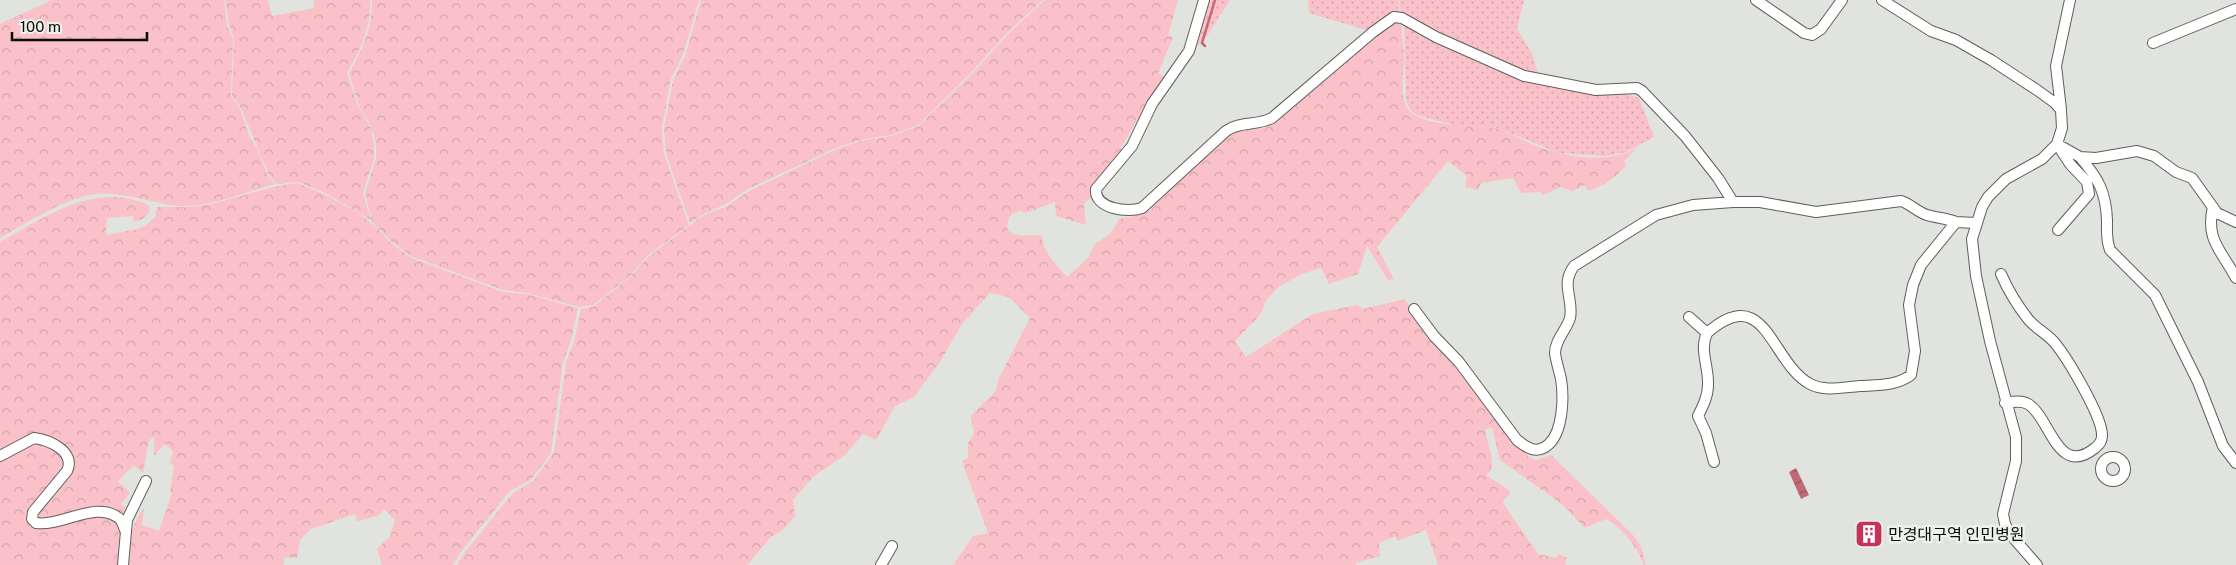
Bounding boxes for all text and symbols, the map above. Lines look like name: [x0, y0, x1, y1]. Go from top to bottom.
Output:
scale bar: [12, 10, 148, 42]
text: 100 m: [20, 18, 61, 35]
building icon: 만경대구역 인민병원: [1854, 519, 1884, 549]
place label: 만경대구역 인민병원: [1888, 525, 2024, 544]

